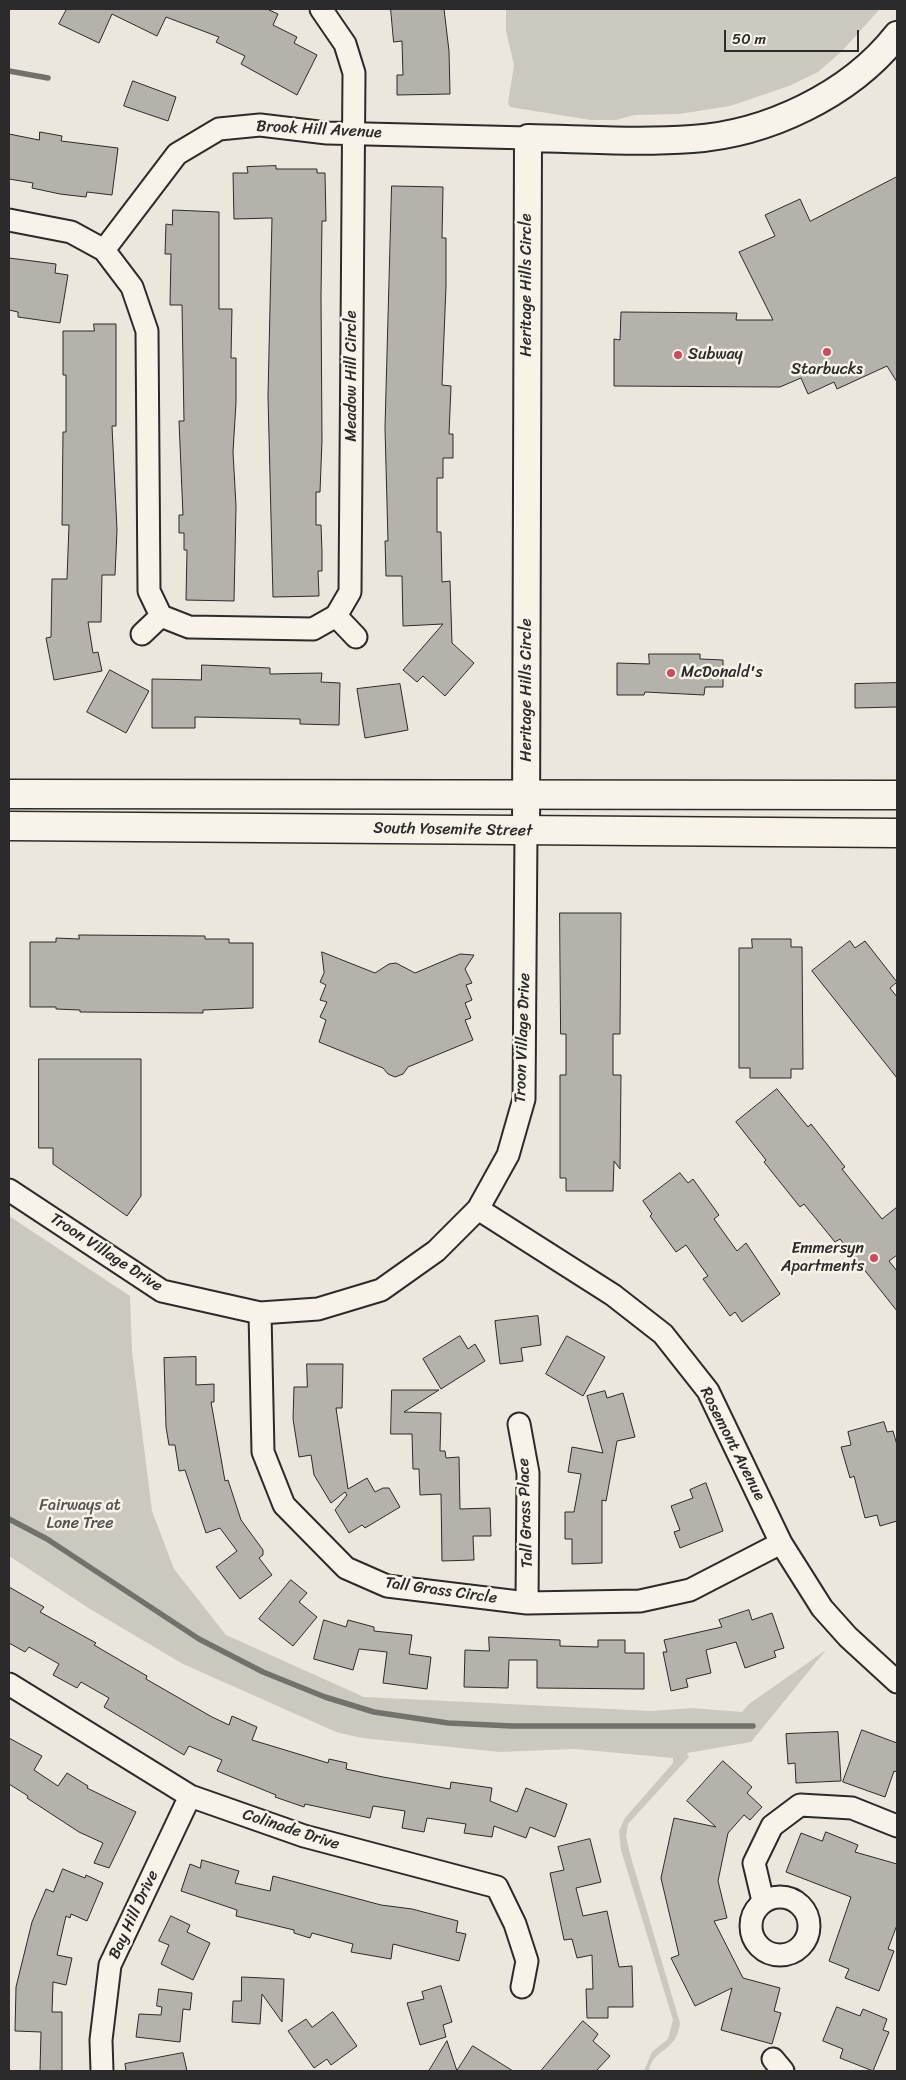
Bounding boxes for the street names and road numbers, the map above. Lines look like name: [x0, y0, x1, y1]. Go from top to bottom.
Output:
street label: Brook Hill Avenue: [256, 117, 382, 143]
street label: Heritage Hills Circle: [517, 213, 537, 357]
street label: Meadow Hill Circle: [342, 310, 362, 442]
street label: Heritage Hills Circle: [517, 618, 537, 762]
street label: South Yosemite Street: [373, 819, 533, 841]
street label: Troon Village Drive: [511, 973, 535, 1103]
street label: Troon Village Drive: [46, 1209, 166, 1297]
street label: Rosemont Avenue: [695, 1384, 769, 1504]
street label: Tall Grass Place: [514, 1458, 538, 1568]
street label: Tall Grass Circle: [384, 1574, 498, 1608]
street label: Colinade Drive: [240, 1805, 342, 1855]
street label: Bay Hill Drive: [105, 1868, 163, 1962]

